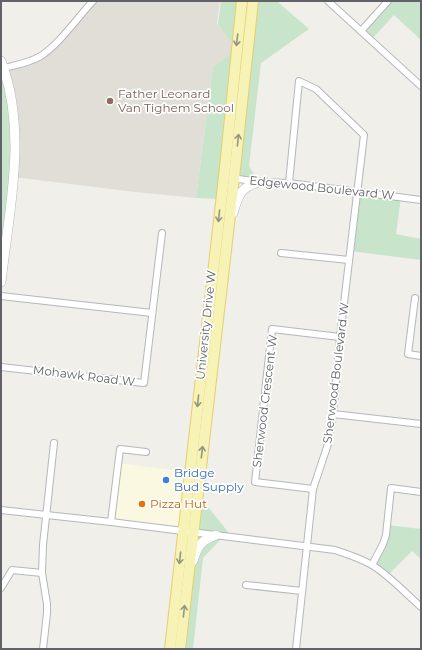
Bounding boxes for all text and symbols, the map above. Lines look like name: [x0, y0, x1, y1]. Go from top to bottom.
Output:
one-way arrow: [234, 33, 241, 46]
place label: Father Leonard Van Tighem School: [118, 86, 234, 115]
marker: Father Leonard Van Tighem School: [105, 96, 115, 106]
one-way arrow: [234, 134, 242, 147]
street label: Edgewood Boulevard W: [249, 172, 395, 203]
one-way arrow: [215, 209, 223, 222]
street label: University Drive W: [192, 269, 219, 381]
street label: Sherwood Boulevard W: [319, 302, 352, 444]
street label: Sherwood Crescent W: [249, 333, 280, 468]
street label: Mohawk Road W: [32, 362, 136, 389]
one-way arrow: [194, 394, 202, 407]
one-way arrow: [198, 446, 206, 459]
place label: Bridge Bud Supply: [174, 465, 244, 494]
marker: Bridge Bud Supply: [161, 475, 171, 485]
place label: Pizza Hut: [150, 496, 207, 511]
marker: Pizza Hut: [137, 499, 147, 509]
one-way arrow: [176, 551, 184, 564]
one-way arrow: [181, 605, 188, 618]

